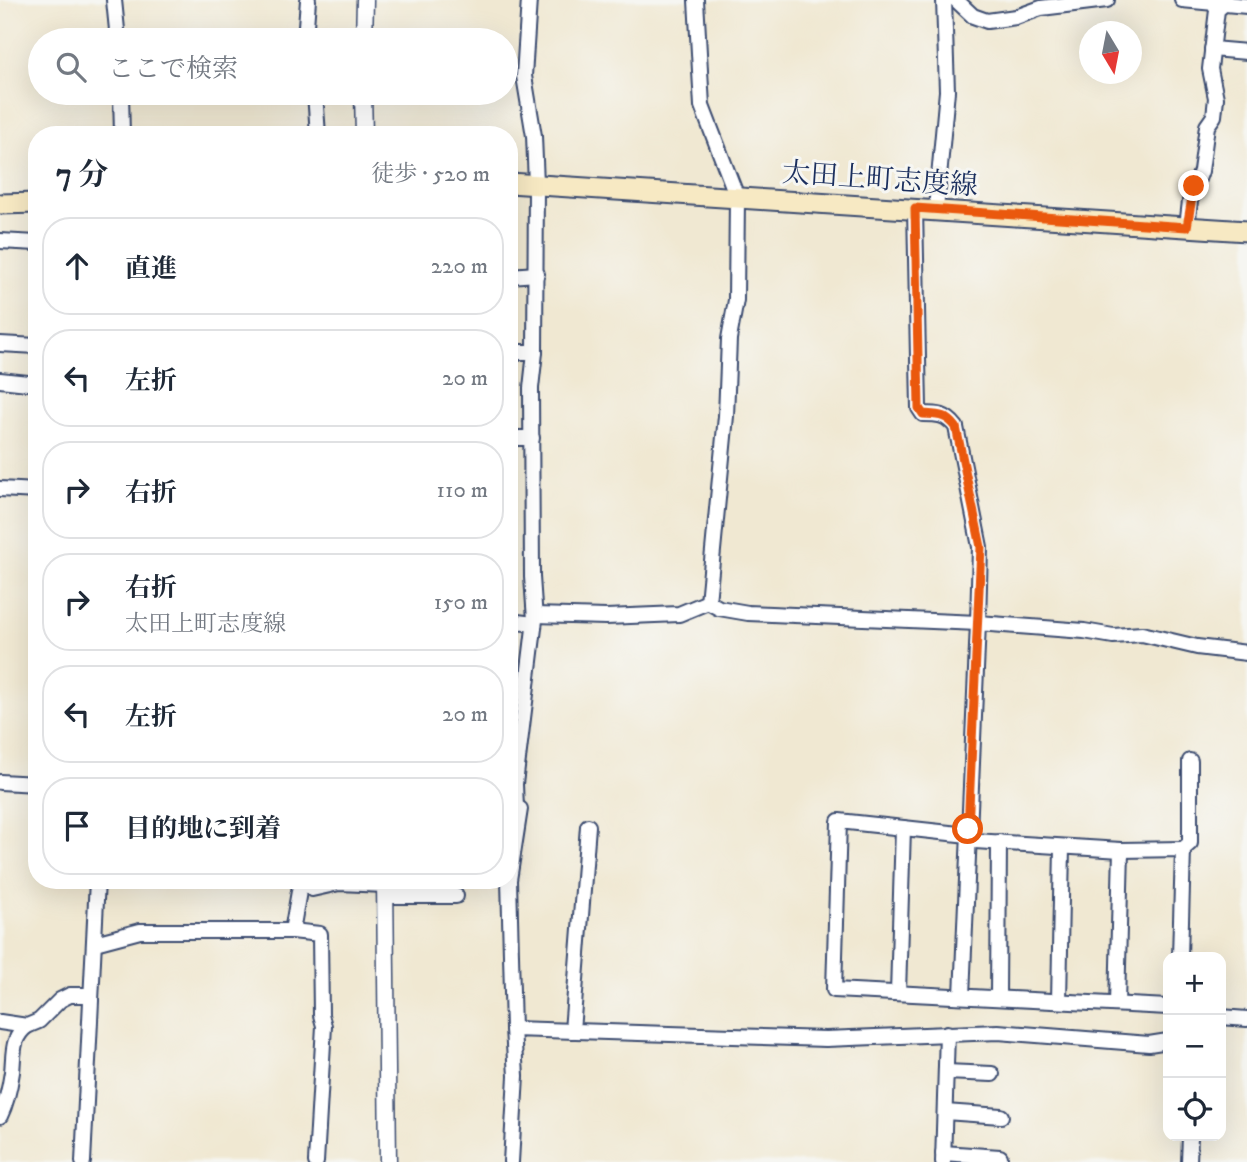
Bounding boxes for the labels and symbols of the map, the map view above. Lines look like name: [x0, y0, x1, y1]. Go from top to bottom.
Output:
north arrow: [1079, 21, 1142, 84]
street label: 太田上町志度線: [781, 155, 979, 204]
route end: [1178, 170, 1209, 201]
route start: [952, 813, 983, 844]

